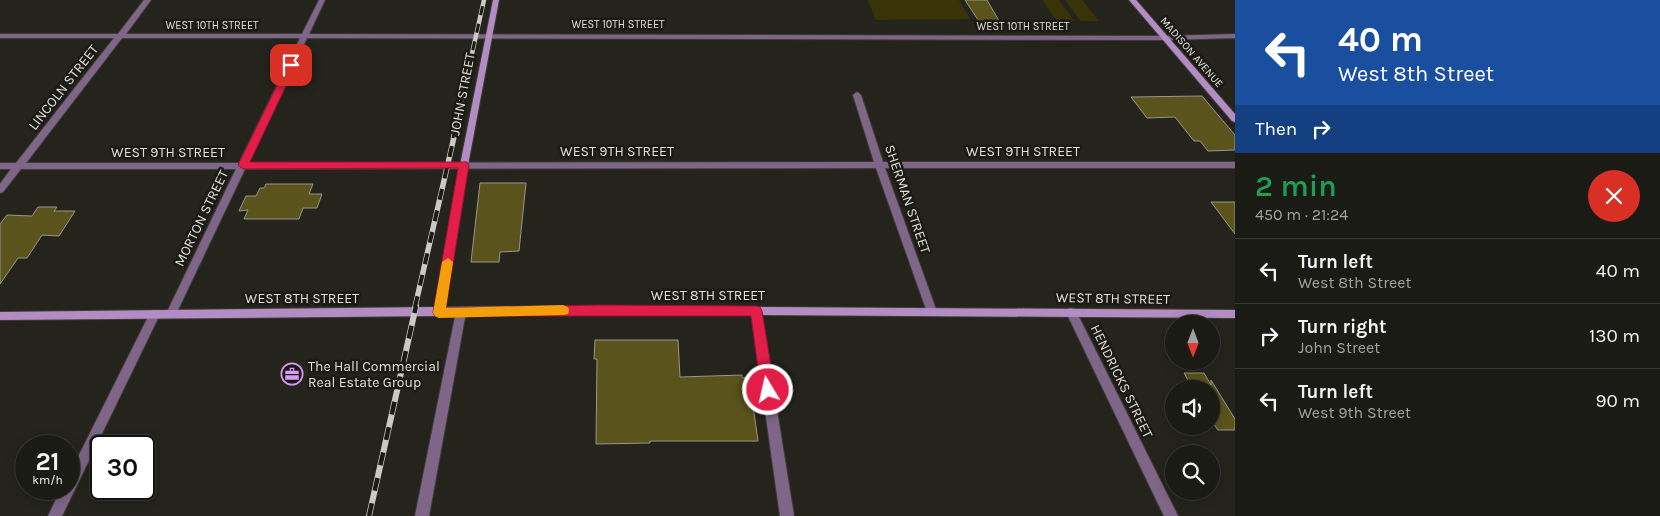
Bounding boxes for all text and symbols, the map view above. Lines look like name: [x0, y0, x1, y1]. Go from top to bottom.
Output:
street label: MADISON AVENUE: [1157, 14, 1226, 90]
street label: WEST 10TH STREET: [571, 18, 665, 31]
street label: WEST 10TH STREET: [165, 19, 259, 32]
text: 40 m: [1338, 19, 1423, 60]
street label: WEST 10TH STREET: [976, 20, 1070, 33]
icon: left: [1255, 20, 1320, 85]
street label: LINCOLN STREET: [25, 41, 102, 133]
pin: [270, 44, 312, 86]
icon: arrive: [277, 51, 305, 79]
street label: JOHN STREET: [446, 51, 479, 137]
text: West 8th Street: [1338, 61, 1494, 87]
icon: right: [1307, 115, 1335, 143]
text: Then: [1255, 118, 1297, 140]
street label: WEST 9TH STREET: [560, 143, 674, 160]
street label: SHERMAN STREET: [881, 143, 934, 256]
street label: WEST 9TH STREET: [966, 143, 1080, 160]
street label: WEST 9TH STREET: [111, 144, 225, 161]
street label: MORTON STREET: [171, 167, 232, 269]
text: 2 min: [1255, 168, 1337, 204]
button: close: [1588, 170, 1640, 222]
text: 450 m · 21:24: [1255, 205, 1348, 224]
text: Turn left: [1298, 251, 1373, 273]
icon: left: [1255, 257, 1283, 285]
text: 40 m: [1596, 260, 1640, 282]
text: West 8th Street: [1298, 273, 1411, 292]
street label: WEST 8TH STREET: [651, 287, 765, 304]
street label: WEST 8TH STREET: [1056, 289, 1170, 308]
street label: WEST 8TH STREET: [245, 290, 359, 307]
north arrow: [1165, 315, 1220, 370]
map controls: [1165, 315, 1220, 500]
text: Turn right: [1298, 316, 1387, 338]
street label: HENDRICKS STREET: [1087, 322, 1156, 441]
icon: right: [1255, 322, 1283, 350]
text: 130 m: [1589, 325, 1640, 347]
text: John Street: [1298, 338, 1380, 357]
place label: The Hall Commercial Real Estate Group: [308, 358, 440, 391]
office icon: The Hall Commercial Real Estate Group: [280, 362, 304, 386]
position arrow: [741, 363, 793, 415]
button: sound: [1165, 380, 1220, 435]
text: Turn left: [1298, 381, 1373, 403]
icon: left: [1255, 387, 1283, 415]
text: 90 m: [1595, 390, 1640, 412]
text: West 9th Street: [1298, 403, 1411, 422]
speed limit sign: 30: [90, 435, 155, 500]
button: search: [1165, 445, 1220, 500]
text: 21: [35, 447, 60, 476]
text: km/h: [32, 473, 63, 487]

